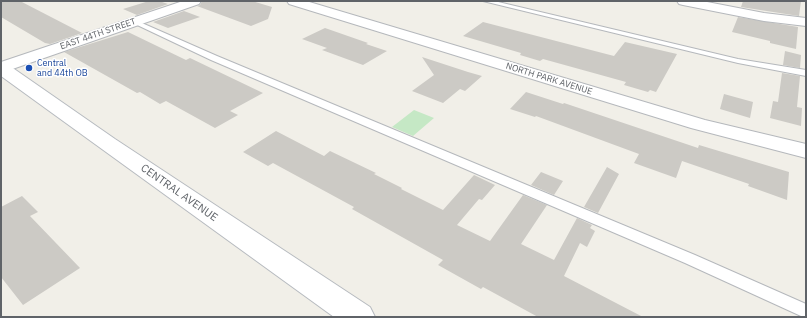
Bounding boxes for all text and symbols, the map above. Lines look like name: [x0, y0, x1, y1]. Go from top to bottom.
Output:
street label: EAST 44TH STREET: [59, 16, 137, 52]
place label: Central and 44th OB: [37, 58, 88, 79]
street label: NORTH PARK AVENUE: [504, 61, 594, 97]
marker: Central and 44th OB: [24, 63, 34, 73]
street label: CENTRAL AVENUE: [138, 162, 220, 224]

